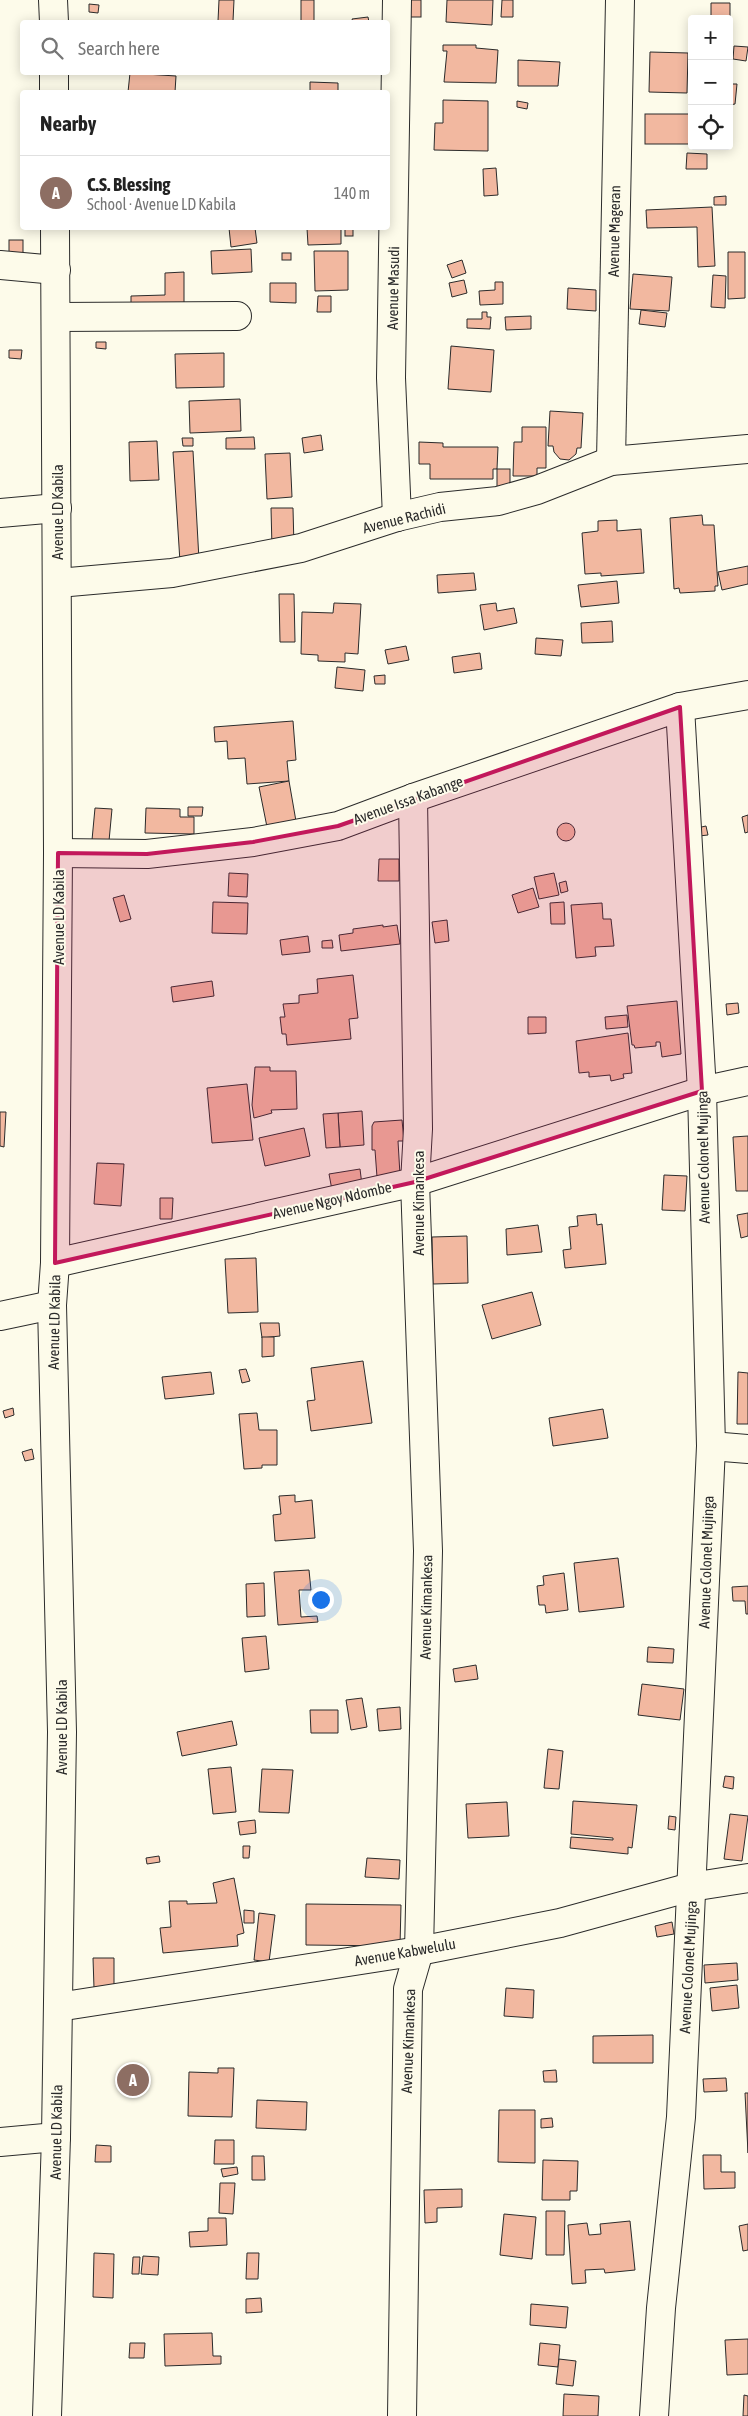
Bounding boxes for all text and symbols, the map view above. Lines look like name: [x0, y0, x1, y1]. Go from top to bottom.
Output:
map controls: [688, 15, 733, 150]
button: +: [688, 15, 733, 60]
search box: [20, 20, 390, 75]
icon: search: [38, 34, 66, 62]
text: Search here: [78, 37, 160, 59]
button: −: [688, 60, 733, 105]
button: locate: [688, 105, 733, 150]
text: Nearby: [40, 111, 96, 135]
text: C.S. Blessing: [87, 173, 171, 195]
text: A: [52, 184, 60, 202]
text: 140 m: [334, 184, 370, 202]
street label: Avenue Mageran: [605, 185, 623, 277]
text: School · Avenue LD Kabila: [87, 195, 236, 213]
street label: Avenue Masudi: [384, 246, 402, 330]
street label: Avenue LD Kabila: [49, 464, 66, 560]
street label: Avenue Rachidi: [361, 499, 447, 537]
street label: Avenue Issa Kabange: [351, 772, 465, 828]
street label: Avenue LD Kabila: [50, 869, 67, 965]
street label: Avenue Colonel Mujinga: [693, 1090, 713, 1224]
street label: Avenue Kimankesa: [410, 1151, 427, 1255]
street label: Avenue Ngoy Ndombe: [271, 1178, 393, 1222]
street label: Avenue LD Kabila: [45, 1274, 63, 1370]
street label: Avenue Colonel Mujinga: [695, 1495, 717, 1629]
street label: Avenue Kimankesa: [417, 1554, 435, 1660]
your location: [308, 1587, 334, 1613]
street label: Avenue LD Kabila: [53, 1679, 70, 1775]
street label: Avenue Colonel Mujinga: [676, 1900, 700, 2034]
street label: Avenue Kabwelulu: [353, 1935, 457, 1969]
street label: Avenue Kimankesa: [398, 1988, 418, 2094]
pin: A: [117, 2061, 149, 2099]
street label: Avenue LD Kabila: [47, 2084, 65, 2180]

